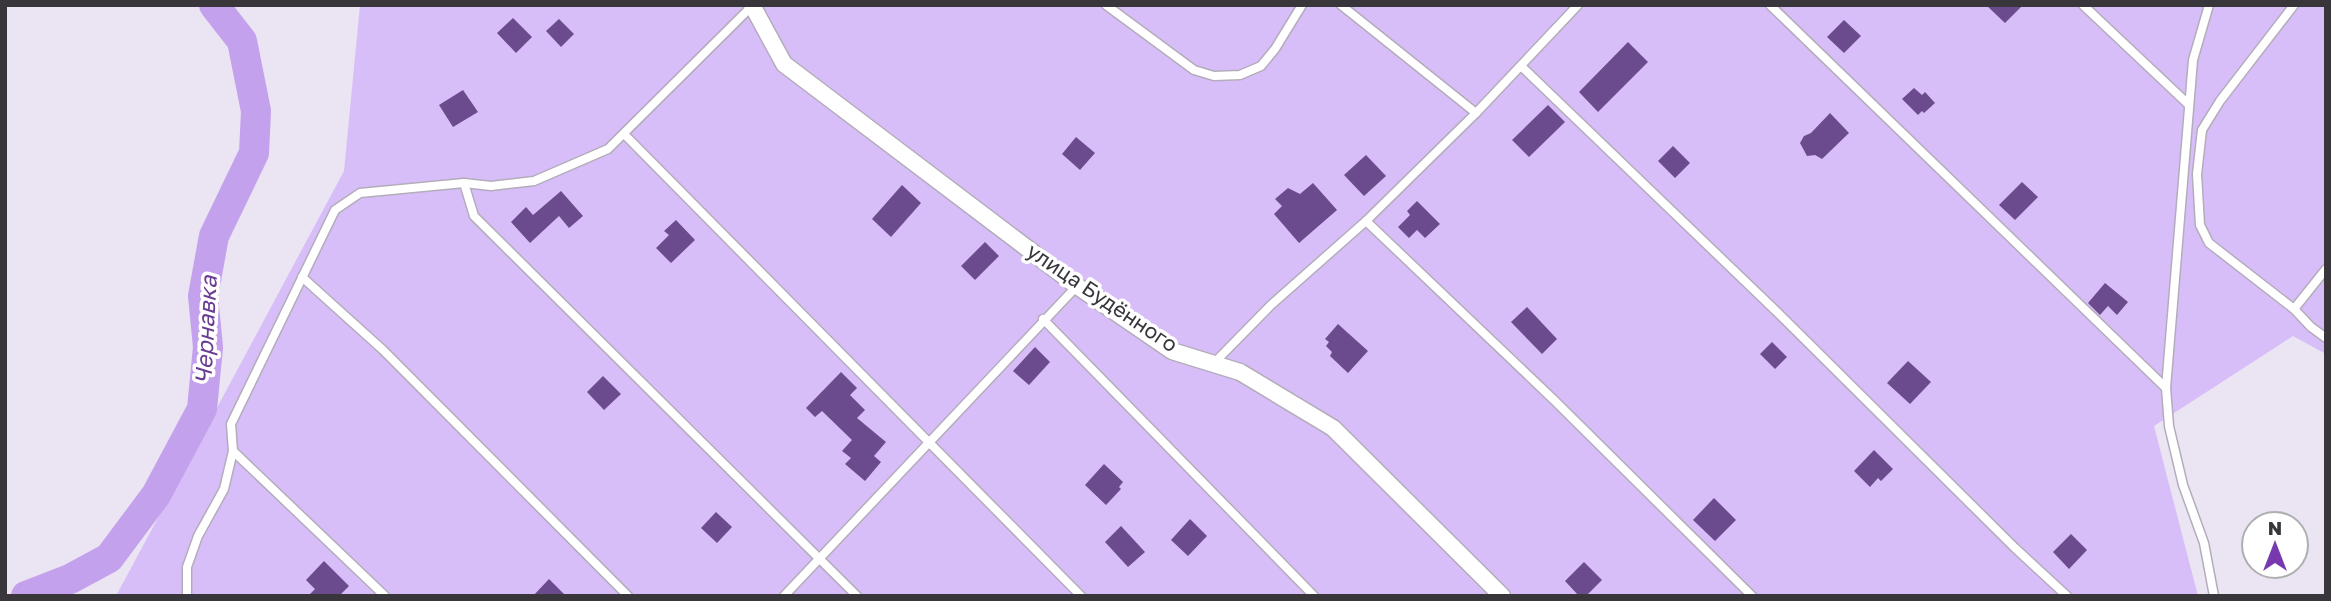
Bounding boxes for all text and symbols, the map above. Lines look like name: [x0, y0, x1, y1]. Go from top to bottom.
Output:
street label: улица Будённого: [1022, 237, 1183, 357]
water label: Чернавка: [188, 274, 222, 385]
north arrow: [2240, 510, 2310, 580]
text: N: [2268, 516, 2282, 539]

